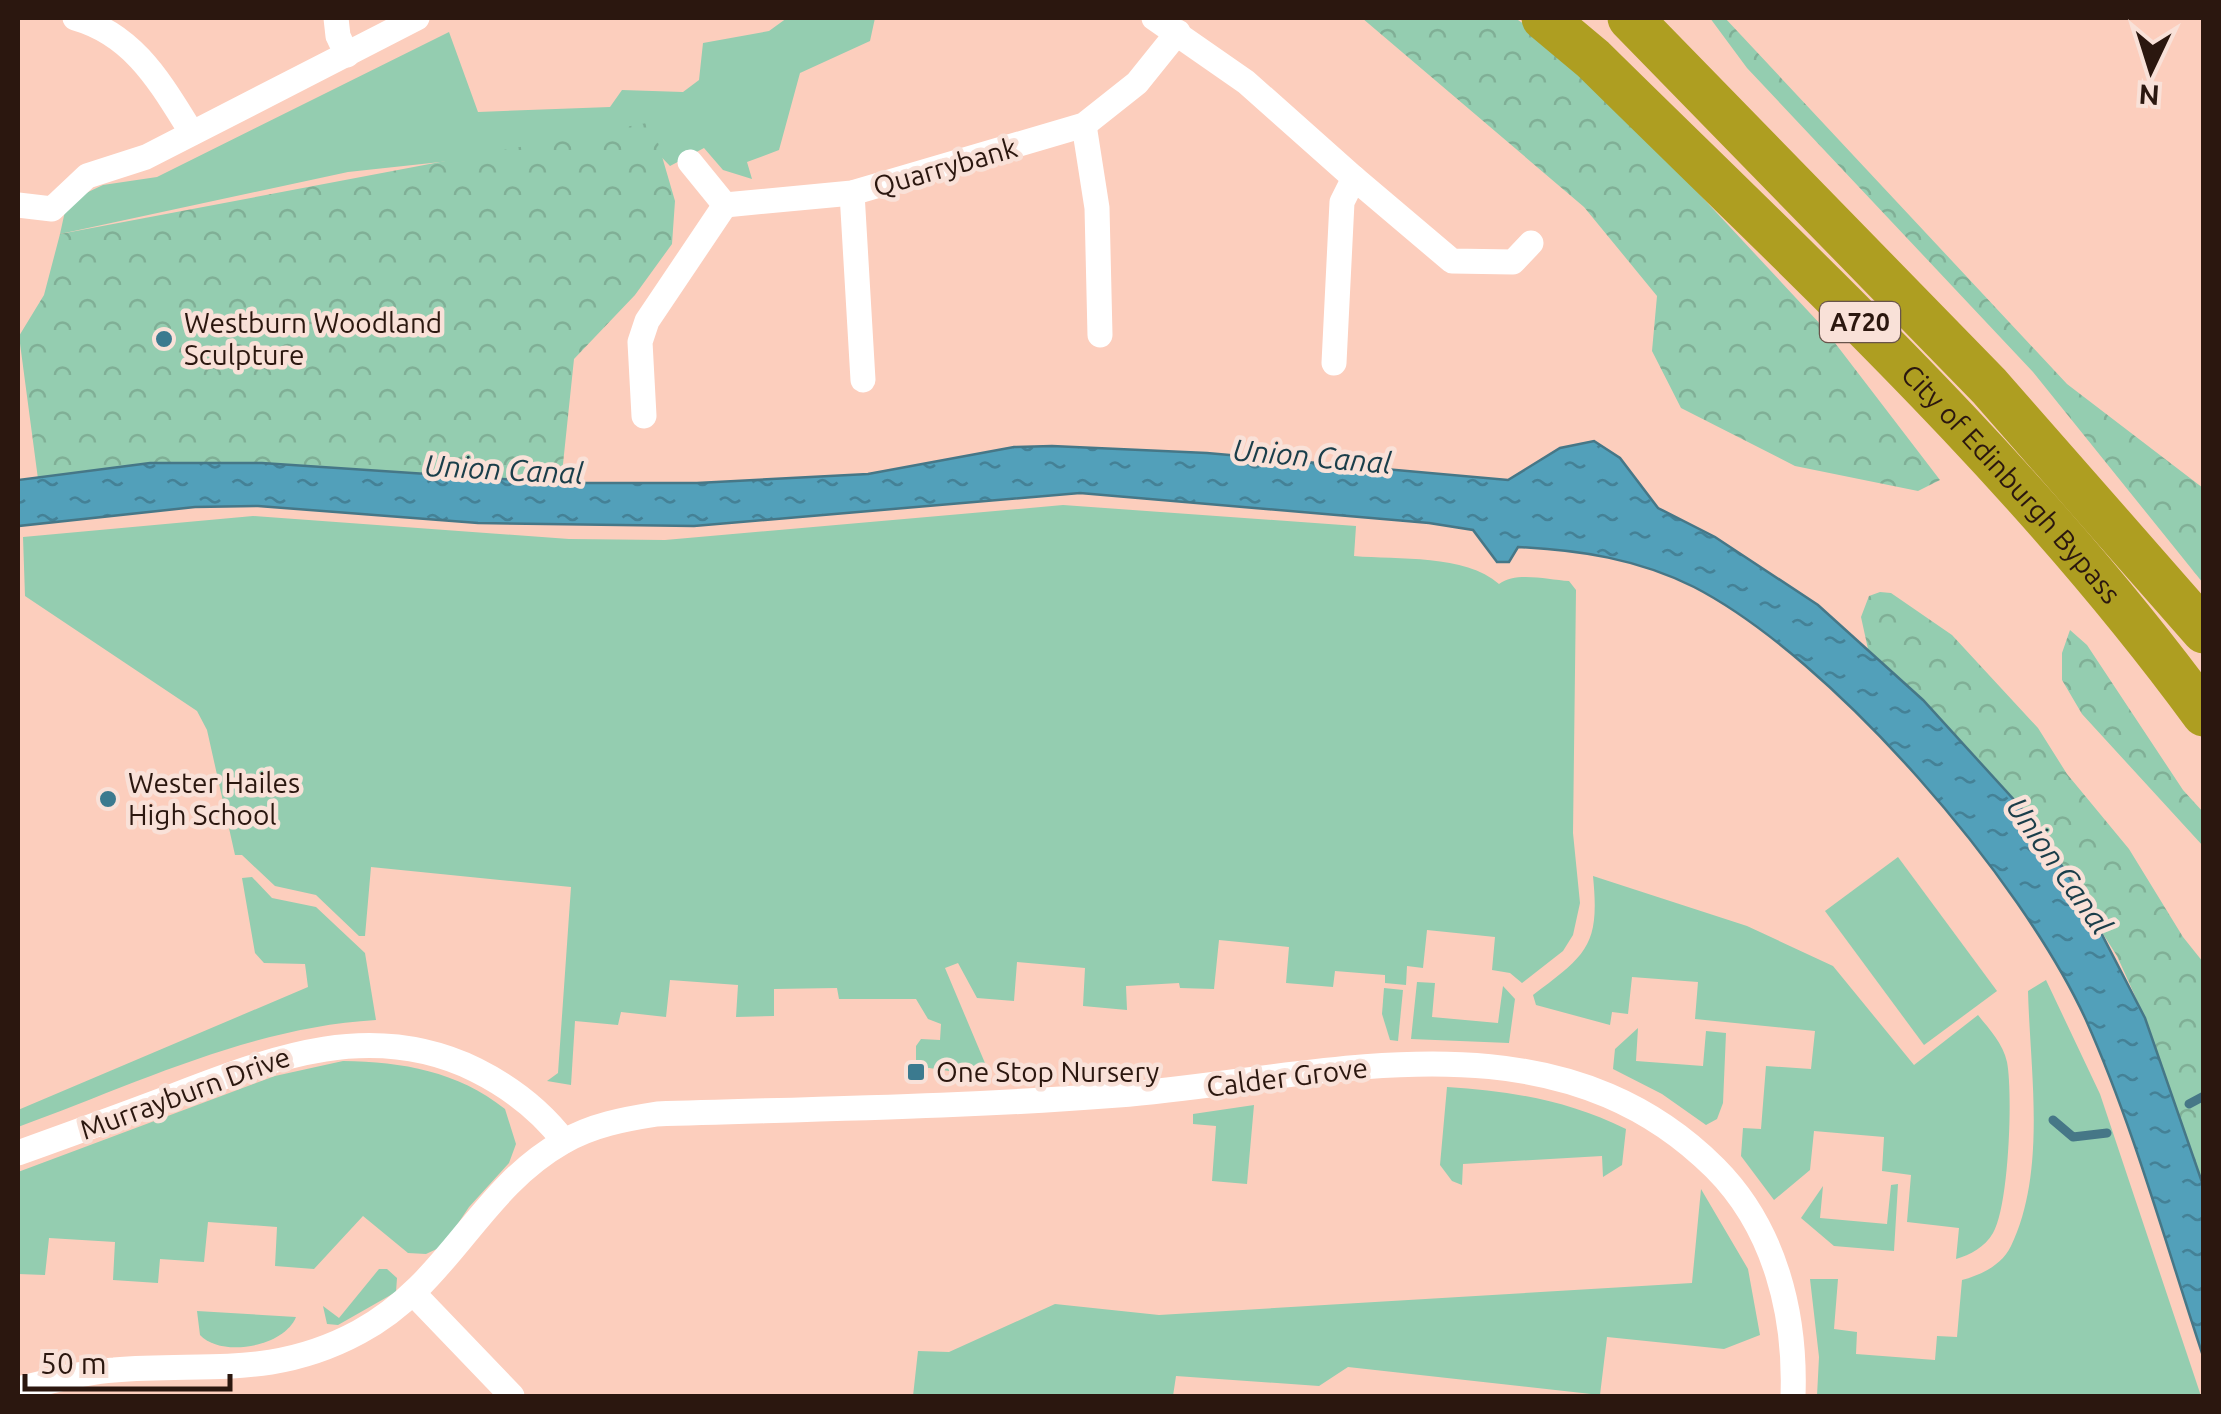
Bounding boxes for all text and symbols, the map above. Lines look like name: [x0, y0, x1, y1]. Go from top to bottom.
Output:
north arrow: [2101, 20, 2201, 120]
text: N: [2138, 79, 2161, 112]
street label: Quarrybank: [869, 131, 1020, 202]
road number: A720: [1820, 302, 1900, 342]
place label: Westburn Woodland Sculpture: [184, 307, 442, 370]
marker: Westburn Woodland Sculpture: [153, 328, 175, 350]
street label: City of Edinburgh Bypass: [1896, 358, 2127, 609]
water label: Union Canal: [1231, 432, 1394, 480]
water label: Union Canal: [423, 448, 585, 490]
place label: Wester Hailes High School: [128, 767, 300, 830]
marker: Wester Hailes High School: [97, 788, 119, 810]
water label: Union Canal: [2000, 790, 2120, 941]
street label: Murrayburn Drive: [76, 1040, 294, 1145]
street label: Calder Grove: [1204, 1051, 1369, 1102]
place label: One Stop Nursery: [936, 1056, 1159, 1087]
marker: One Stop Nursery: [905, 1061, 927, 1083]
scale bar: [25, 1329, 230, 1391]
text: 50 m: [40, 1346, 107, 1380]

